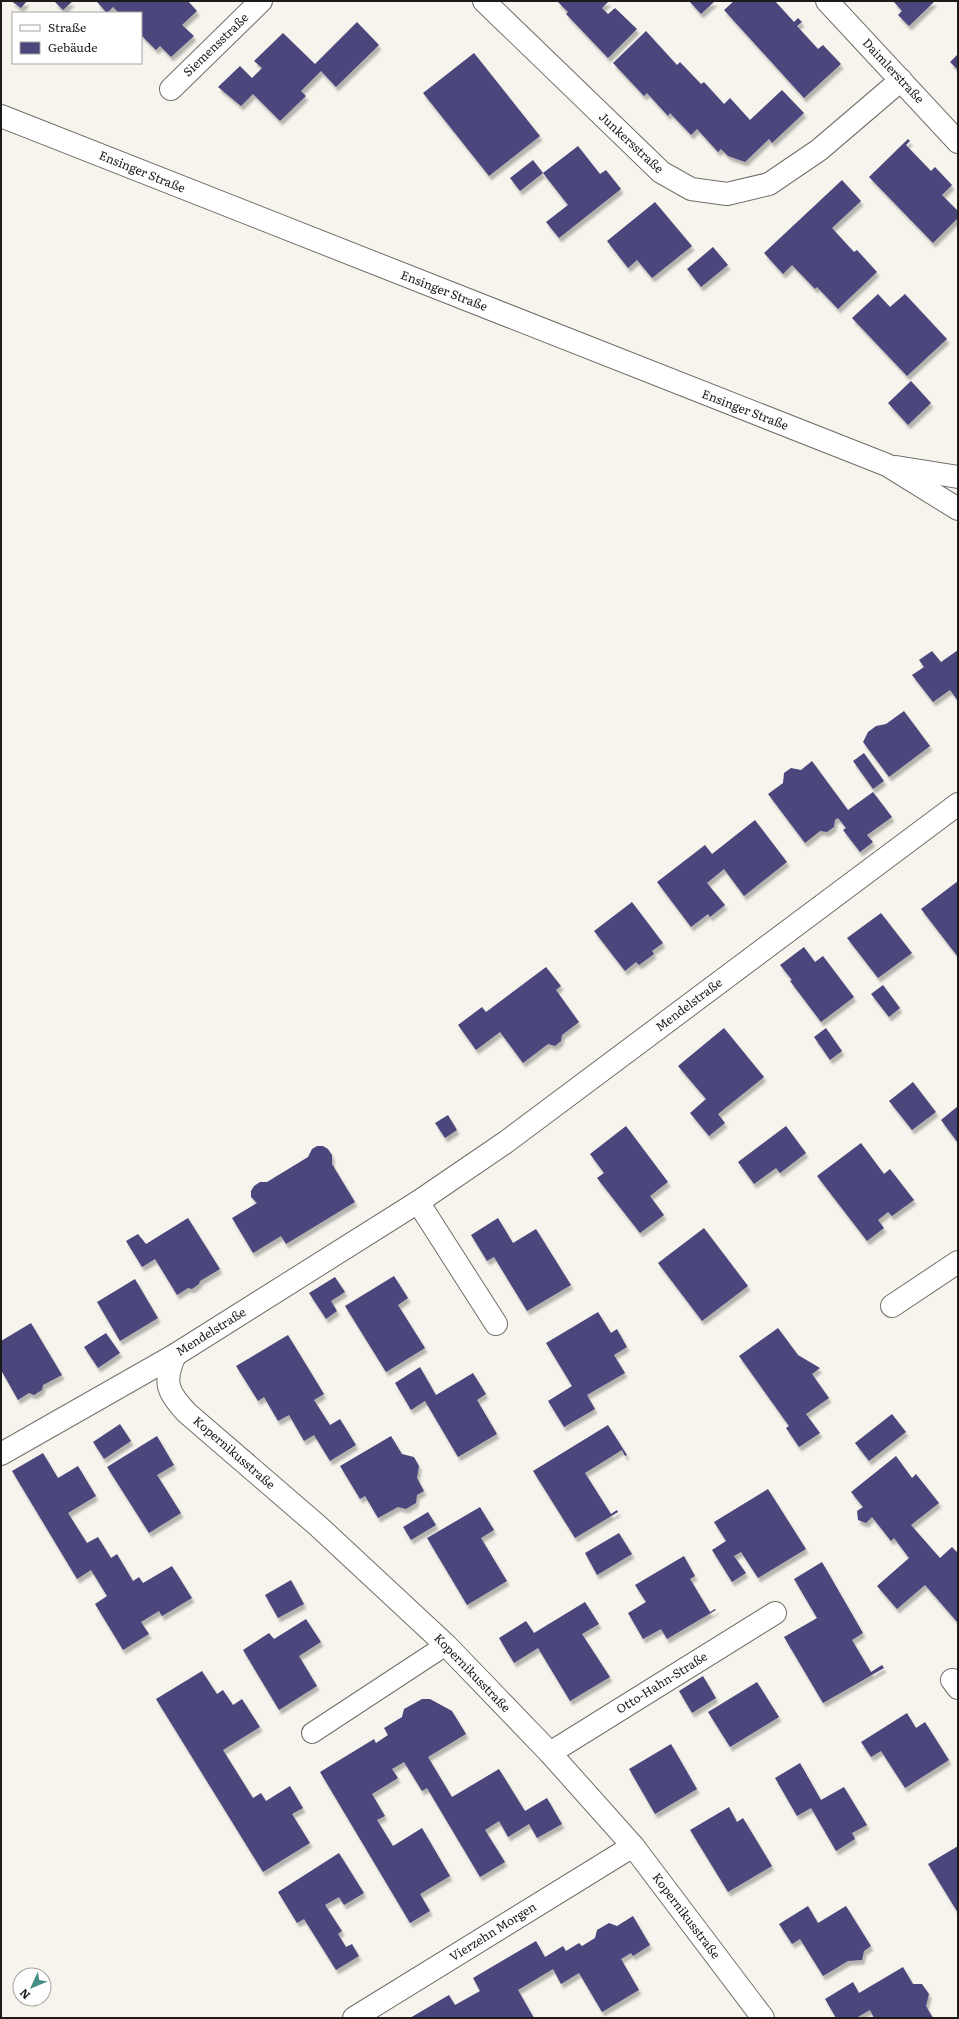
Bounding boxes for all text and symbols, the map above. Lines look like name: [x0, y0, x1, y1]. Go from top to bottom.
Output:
street label: Siemensstraße: [179, 8, 252, 80]
legend: [12, 12, 142, 64]
text: Straße: [48, 18, 86, 36]
street label: Daimlerstraße: [859, 34, 929, 107]
text: Gebäude: [48, 38, 97, 56]
street label: Junkersstraße: [595, 107, 668, 177]
street label: Ensinger Straße: [97, 146, 188, 197]
street label: Ensinger Straße: [398, 265, 490, 315]
street label: Ensinger Straße: [699, 384, 791, 434]
street label: Mendelstraße: [651, 973, 726, 1035]
street label: Mendelstraße: [172, 1302, 249, 1360]
street label: Kopernikusstraße: [190, 1412, 280, 1493]
street label: Kopernikusstraße: [430, 1629, 515, 1716]
street label: Otto-Hahn-Straße: [612, 1647, 711, 1717]
street label: Kopernikusstraße: [648, 1869, 725, 1962]
street label: Vierzehn Morgen: [446, 1897, 539, 1965]
north arrow: [12, 1967, 52, 2007]
text: N: [15, 1986, 33, 2004]

